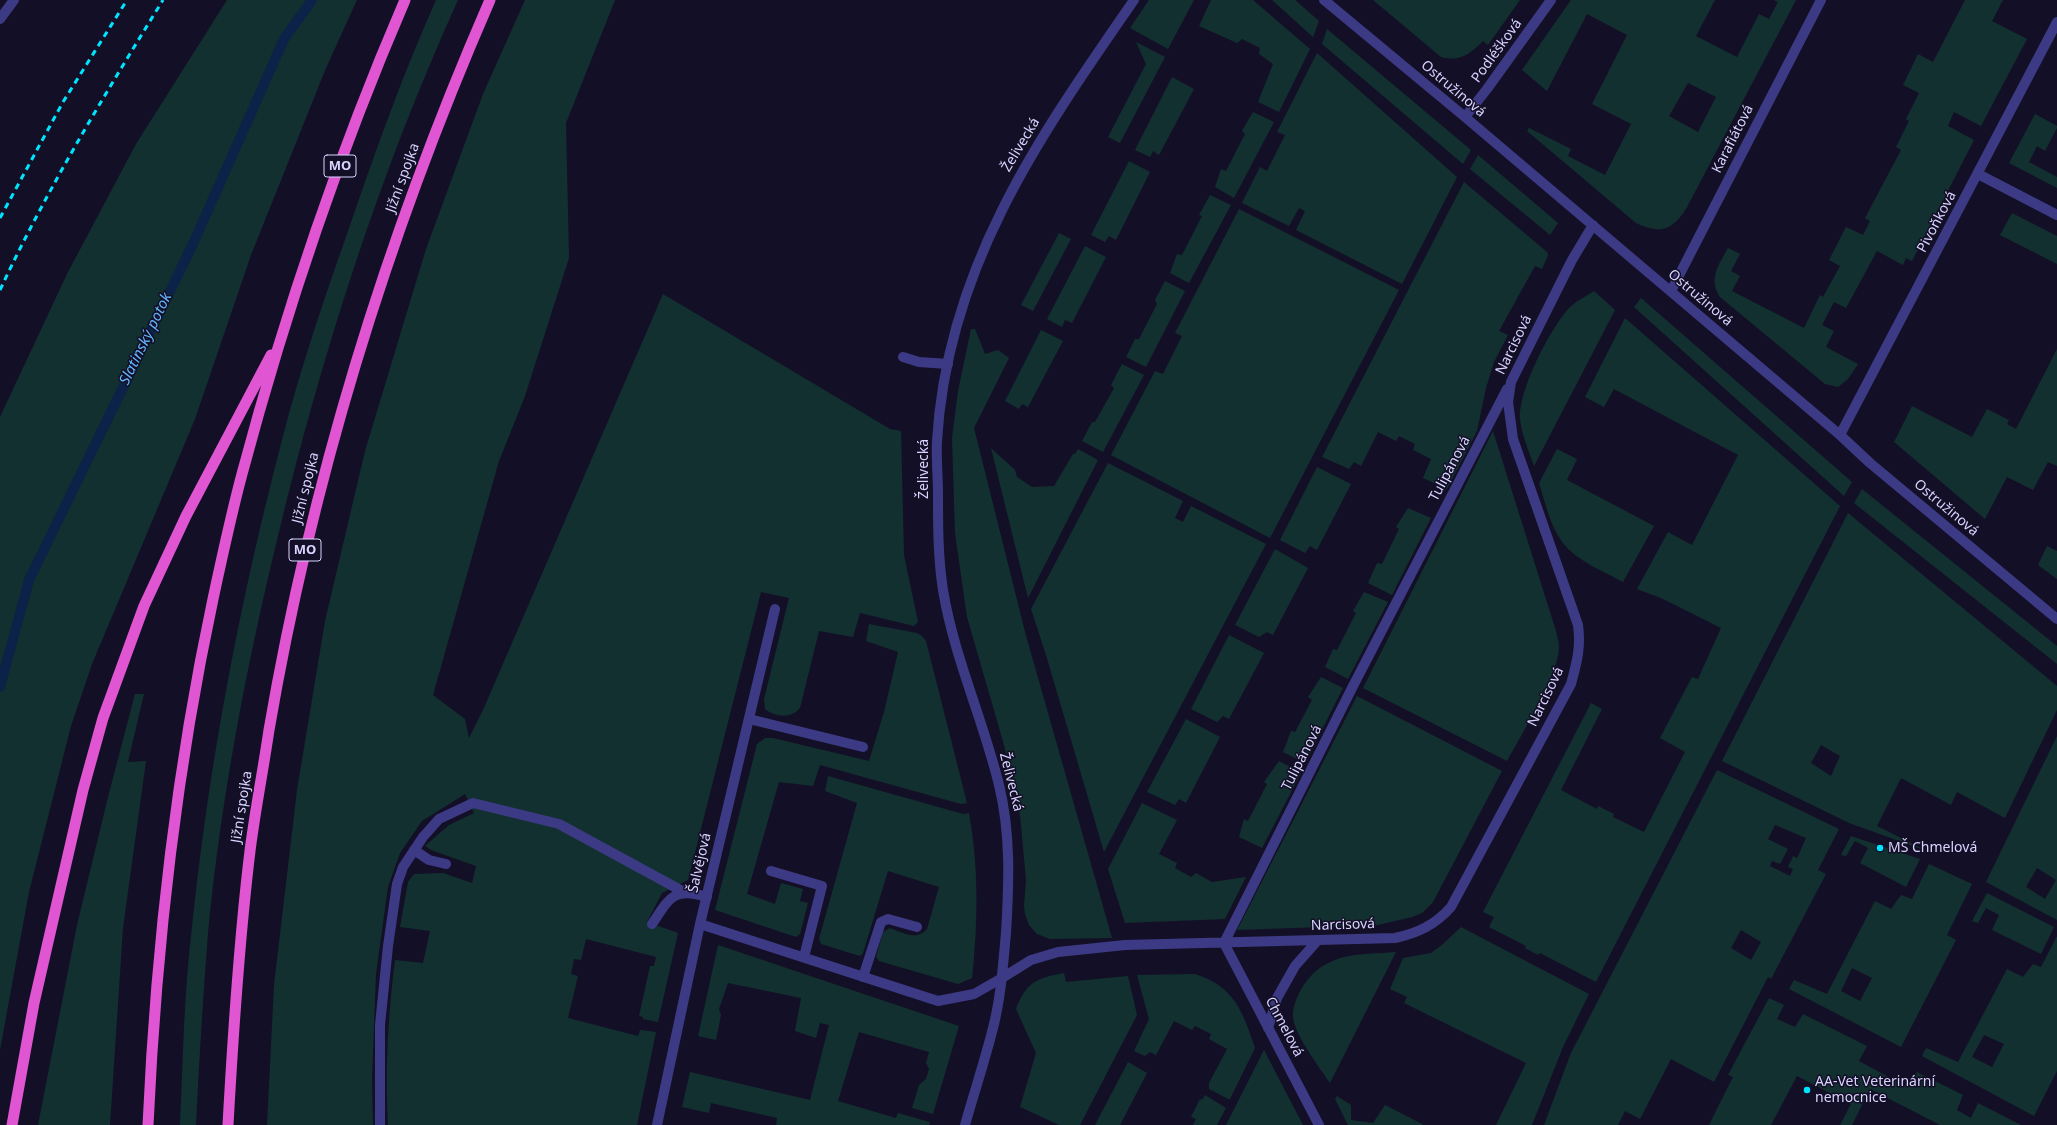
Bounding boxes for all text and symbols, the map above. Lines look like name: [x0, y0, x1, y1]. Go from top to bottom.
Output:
street label: Podléšková: [1468, 16, 1526, 86]
street label: Ostružinová: [1417, 57, 1489, 121]
street label: Karafiátová: [1709, 102, 1757, 176]
street label: Želivecká: [998, 115, 1044, 175]
street label: Jižní spojka: [383, 141, 423, 215]
road number: MO: [324, 155, 356, 177]
street label: Pivoňková: [1914, 189, 1960, 255]
street label: Ostružinová: [1664, 266, 1736, 330]
water label: Slatinský potok: [116, 290, 176, 388]
street label: Narcisová: [1492, 312, 1536, 378]
street label: Tulipánová: [1426, 434, 1474, 504]
street label: Želivecká: [916, 439, 932, 499]
street label: Jižní spojka: [289, 451, 323, 525]
street label: Ostružinová: [1910, 476, 1982, 540]
road number: MO: [289, 539, 321, 561]
street label: Narcisová: [1524, 664, 1568, 730]
street label: Tulipánová: [1278, 722, 1326, 794]
street label: Želivecká: [996, 751, 1026, 813]
street label: Jižní spojka: [228, 770, 256, 844]
street label: Šalvějová: [685, 831, 715, 895]
place label: MŠ Chmelová: [1888, 840, 1977, 856]
marker: MŠ Chmelová: [1875, 843, 1885, 853]
street label: Narcisová: [1311, 915, 1375, 935]
street label: Chmelová: [1261, 994, 1307, 1060]
place label: AA-Vet Veterinární nemocnice: [1815, 1074, 1935, 1106]
marker: AA-Vet Veterinární nemocnice: [1802, 1085, 1812, 1095]

